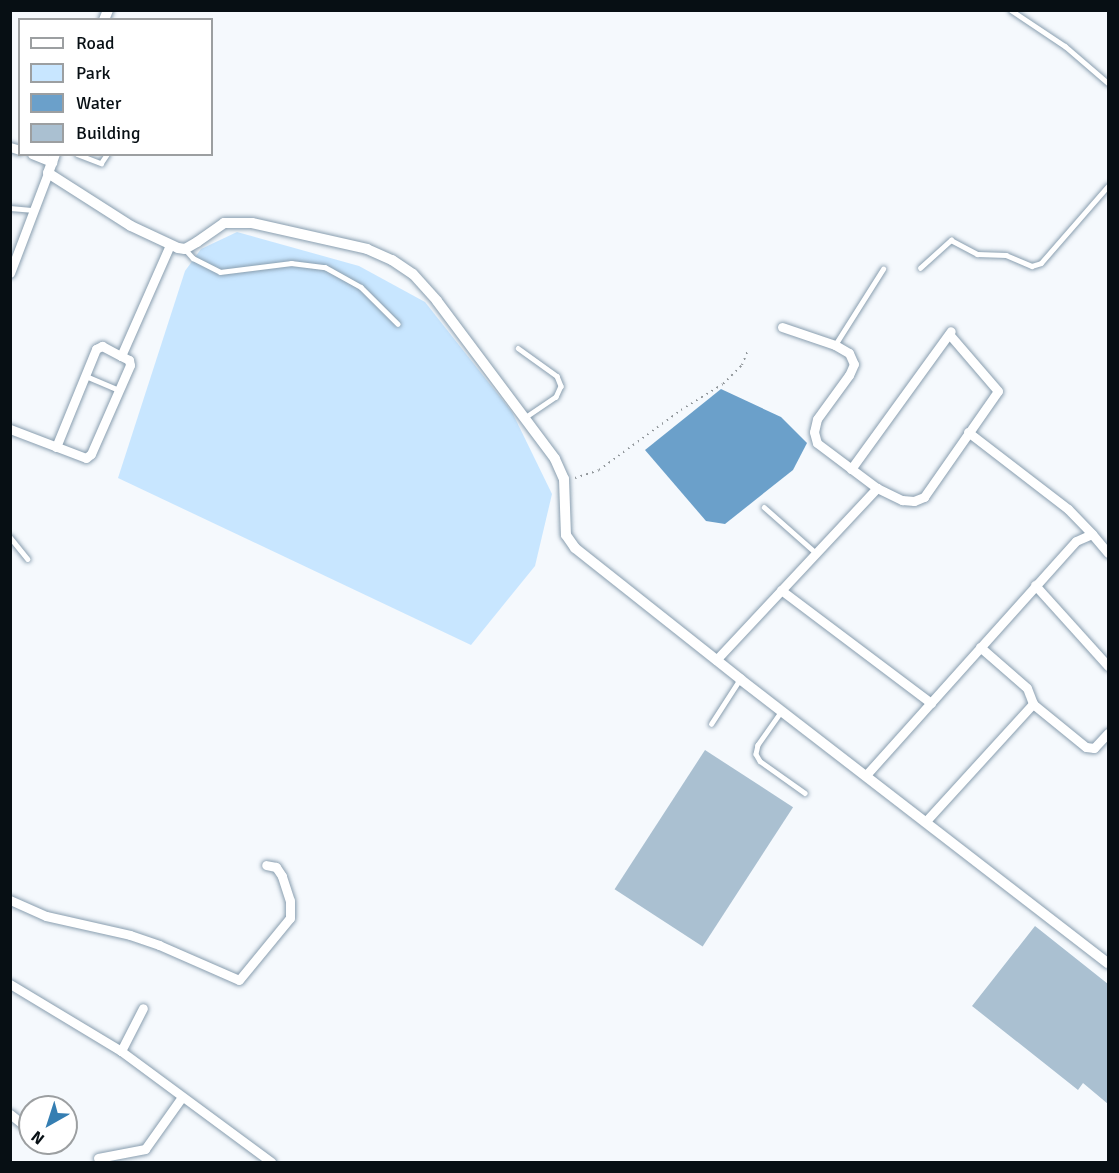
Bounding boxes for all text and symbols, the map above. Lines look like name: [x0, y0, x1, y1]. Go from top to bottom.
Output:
legend: [18, 18, 213, 156]
text: Road: [76, 32, 115, 54]
text: Park: [76, 62, 111, 84]
text: Water: [76, 92, 121, 114]
text: Building: [76, 122, 140, 144]
north arrow: [18, 1095, 78, 1155]
text: N: [27, 1126, 49, 1149]

